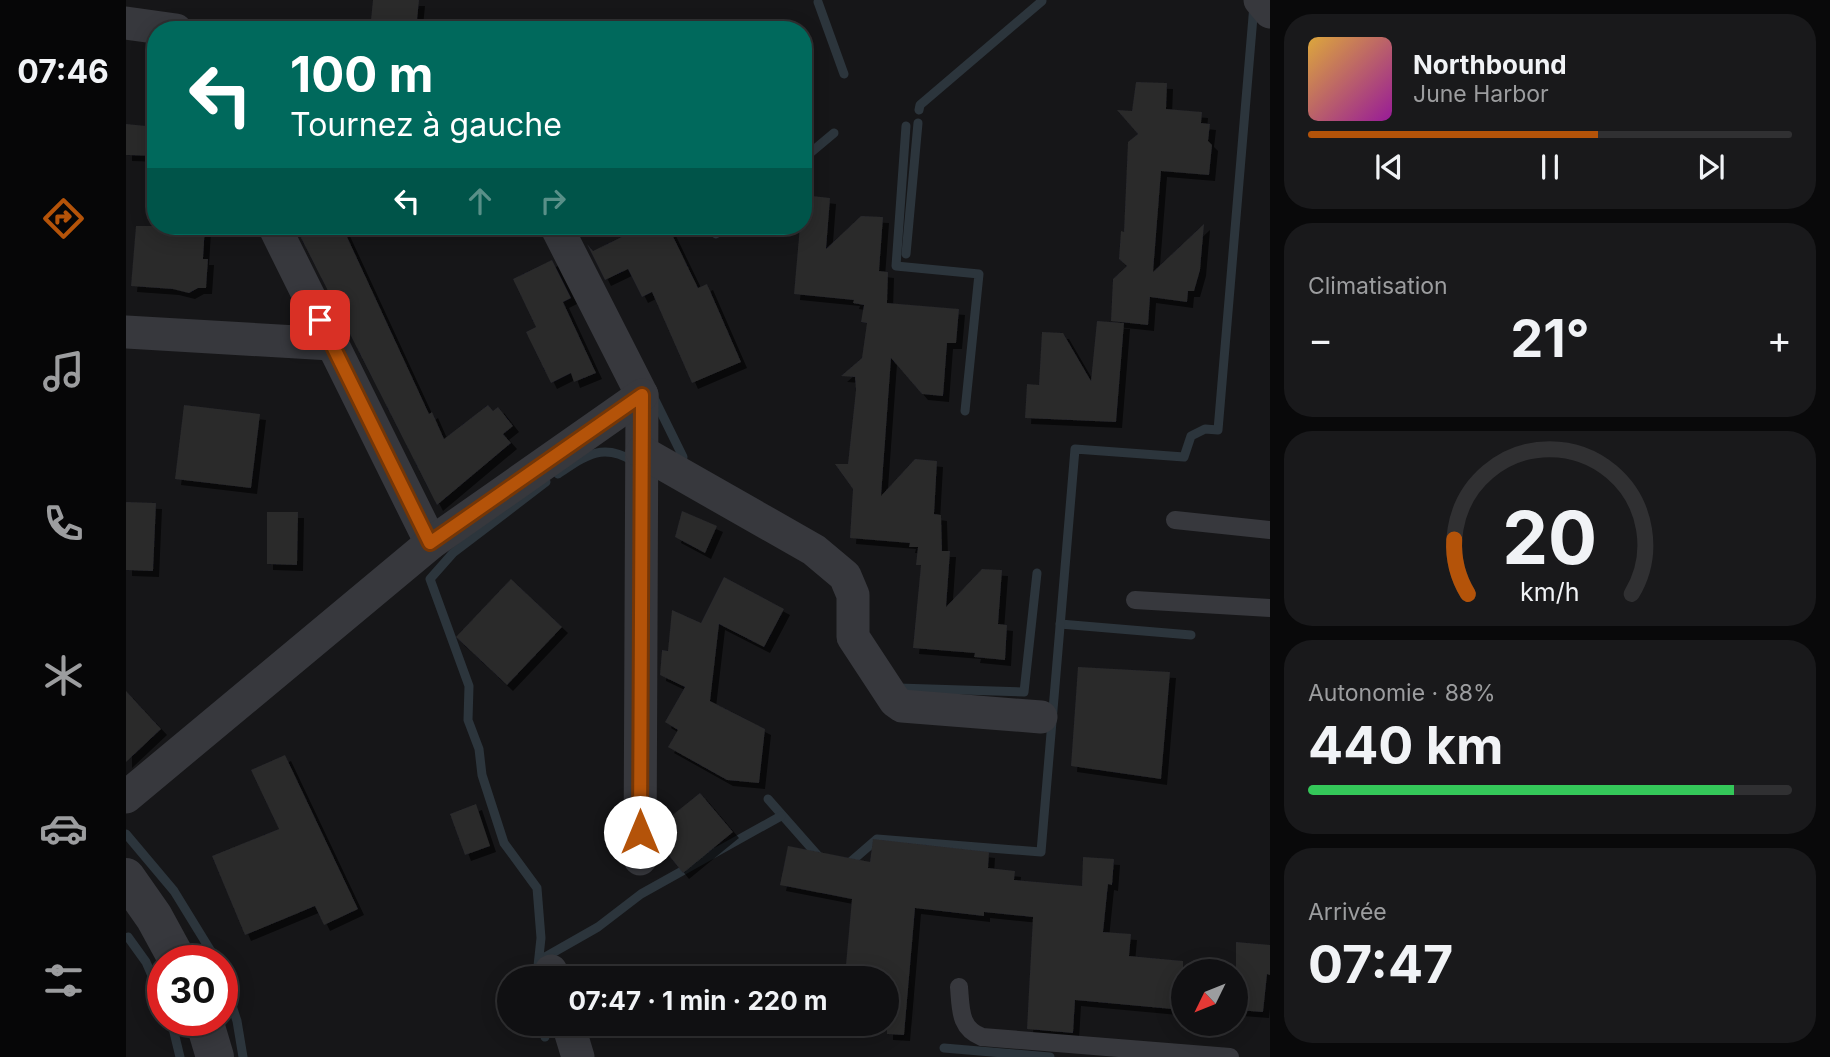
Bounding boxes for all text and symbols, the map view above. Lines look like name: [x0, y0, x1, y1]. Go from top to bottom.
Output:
text: 100 m: [290, 45, 434, 104]
icon: left: [175, 49, 266, 140]
text: Northbound: [1413, 49, 1567, 80]
text: 07:46: [17, 52, 109, 91]
text: June Harbor: [1413, 80, 1549, 108]
text: Tournez à gauche: [290, 105, 562, 144]
icon: previous: [1370, 148, 1408, 186]
icon: pause: [1531, 148, 1569, 186]
icon: next: [1692, 148, 1730, 186]
icon: left: [388, 182, 426, 220]
icon: ahead: [461, 182, 499, 220]
icon: right: [534, 182, 572, 220]
icon: directions: [39, 194, 88, 243]
text: Climatisation: [1308, 272, 1448, 300]
pin: [290, 290, 350, 350]
icon: arrive: [301, 301, 339, 339]
text: 21°: [1510, 307, 1590, 370]
text: −: [1308, 316, 1333, 362]
text: +: [1767, 316, 1792, 362]
icon: music: [39, 347, 88, 396]
text: 20: [1503, 494, 1597, 583]
icon: phone: [39, 499, 88, 548]
text: km/h: [1520, 577, 1580, 607]
icon: climate: [39, 651, 88, 700]
text: Autonomie · 88%: [1308, 679, 1496, 707]
text: 440 km: [1308, 714, 1503, 777]
position arrow: [603, 795, 677, 869]
icon: car: [39, 804, 88, 853]
text: Arrivée: [1308, 898, 1387, 926]
text: 07:47: [1308, 933, 1453, 996]
speed limit sign: 30: [147, 945, 238, 1036]
icon: filters: [39, 956, 88, 1005]
north arrow: [1171, 959, 1248, 1036]
map controls: [1171, 959, 1248, 1036]
text: 07:47 · 1 min · 220 m: [568, 985, 828, 1016]

